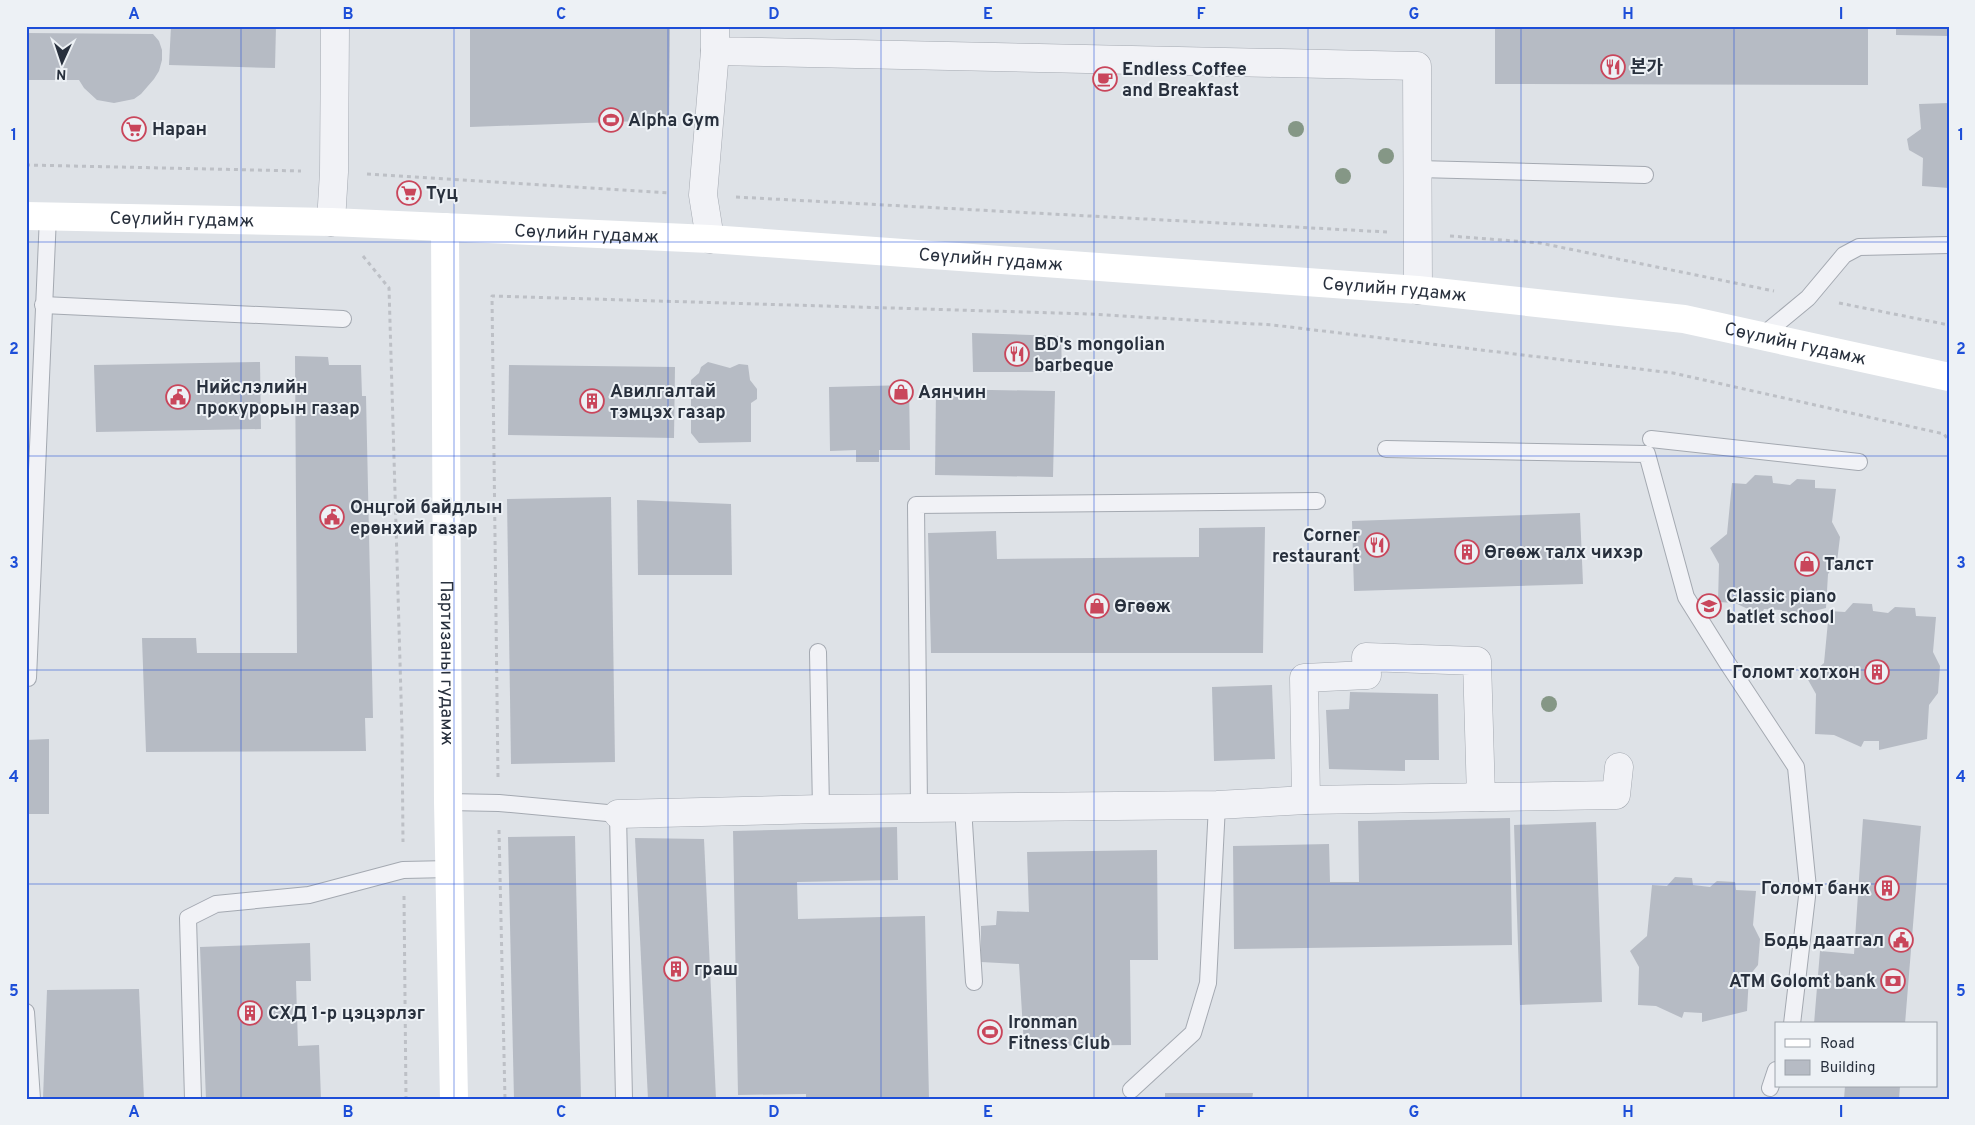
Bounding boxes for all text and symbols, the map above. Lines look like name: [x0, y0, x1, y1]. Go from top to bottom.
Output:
text: A: [128, 5, 140, 25]
text: B: [342, 5, 354, 25]
text: C: [556, 5, 566, 25]
text: D: [768, 5, 780, 25]
text: E: [983, 5, 993, 25]
text: F: [1196, 5, 1206, 25]
text: G: [1409, 5, 1419, 25]
text: H: [1622, 5, 1634, 25]
text: I: [1839, 5, 1843, 25]
north arrow: [38, 38, 88, 88]
restaurant icon: 본가: [1600, 54, 1626, 80]
place label: 본가: [1630, 57, 1664, 80]
place label: Endless Coffee and Breakfast: [1122, 59, 1247, 103]
text: N: [56, 65, 67, 82]
cafe icon: Endless Coffee and Breakfast: [1092, 66, 1118, 92]
sports icon: Alpha Gym: [598, 107, 624, 133]
place label: Alpha Gym: [628, 110, 720, 133]
supermarket icon: Наран: [121, 116, 147, 142]
place label: Наран: [152, 119, 207, 142]
text: 1: [11, 126, 17, 146]
text: 1: [1958, 126, 1964, 146]
supermarket icon: Түц: [396, 180, 422, 206]
place label: Түц: [426, 183, 458, 206]
street label: Сөүлийн гудамж: [109, 208, 255, 233]
street label: Сөүлийн гудамж: [514, 220, 659, 250]
street label: Сөүлийн гудамж: [918, 244, 1064, 277]
street label: Сөүлийн гудамж: [1322, 273, 1468, 308]
street label: Сөүлийн гудамж: [1722, 318, 1868, 372]
place label: BD's mongolian barbeque: [1034, 334, 1165, 378]
text: 2: [9, 340, 19, 360]
text: 2: [1956, 340, 1966, 360]
restaurant icon: BD's mongolian barbeque: [1004, 341, 1030, 367]
place label: Нийслэлийн прокурорын газар: [196, 377, 360, 421]
shop icon: Аянчин: [888, 379, 914, 405]
place label: Авилгалтай тэмцэх газар: [610, 381, 726, 425]
place label: Аянчин: [918, 382, 986, 405]
public building icon: Нийслэлийн прокурорын газар: [165, 384, 191, 410]
building icon: Авилгалтай тэмцэх газар: [579, 388, 605, 414]
place label: Онцгой байдлын ерөнхий газар: [350, 497, 503, 541]
public building icon: Онцгой байдлын ерөнхий газар: [319, 504, 345, 530]
place label: Corner restaurant: [1272, 525, 1360, 569]
restaurant icon: Corner restaurant: [1364, 532, 1390, 558]
building icon: Өгөөж талх чихэр: [1454, 539, 1480, 565]
place label: Өгөөж талх чихэр: [1484, 542, 1643, 565]
shop icon: Талст: [1794, 551, 1820, 577]
text: 3: [9, 554, 19, 574]
place label: Талст: [1824, 554, 1874, 577]
text: 3: [1956, 554, 1966, 574]
street label: Партизаны гудамж: [434, 580, 458, 746]
place label: Classic piano batlet school: [1726, 586, 1836, 630]
shop icon: Өгөөж: [1084, 593, 1110, 619]
school or university icon: Classic piano batlet school: [1696, 593, 1722, 619]
place label: Өгөөж: [1114, 596, 1171, 619]
building icon: Голомт хотхон: [1864, 659, 1890, 685]
place label: Голомт хотхон: [1732, 662, 1860, 685]
text: 4: [9, 768, 19, 788]
text: 4: [1956, 768, 1966, 788]
building icon: Голомт банк: [1874, 875, 1900, 901]
place label: Голомт банк: [1761, 878, 1870, 901]
public building icon: Бодь даатгал: [1888, 927, 1914, 953]
place label: Бодь даатгал: [1764, 930, 1884, 953]
building icon: граш: [663, 956, 689, 982]
place label: граш: [694, 959, 738, 982]
bank icon: ATM Golomt bank: [1880, 968, 1906, 994]
place label: ATM Golomt bank: [1729, 971, 1876, 994]
text: 5: [9, 982, 19, 1002]
text: 5: [1956, 982, 1966, 1002]
building icon: СХД 1-р цэцэрлэг: [237, 1000, 263, 1026]
place label: СХД 1-р цэцэрлэг: [268, 1003, 425, 1026]
place label: Ironman Fitness Club: [1008, 1012, 1110, 1056]
sports icon: Ironman Fitness Club: [977, 1019, 1003, 1045]
legend: [1775, 1022, 1938, 1088]
text: Road: [1820, 1035, 1855, 1054]
text: Building: [1820, 1059, 1875, 1078]
text: A: [128, 1103, 140, 1123]
text: B: [342, 1103, 354, 1123]
text: C: [556, 1103, 566, 1123]
text: D: [768, 1103, 780, 1123]
text: E: [983, 1103, 993, 1123]
text: F: [1196, 1103, 1206, 1123]
text: G: [1409, 1103, 1419, 1123]
text: H: [1622, 1103, 1634, 1123]
text: I: [1839, 1103, 1843, 1123]

